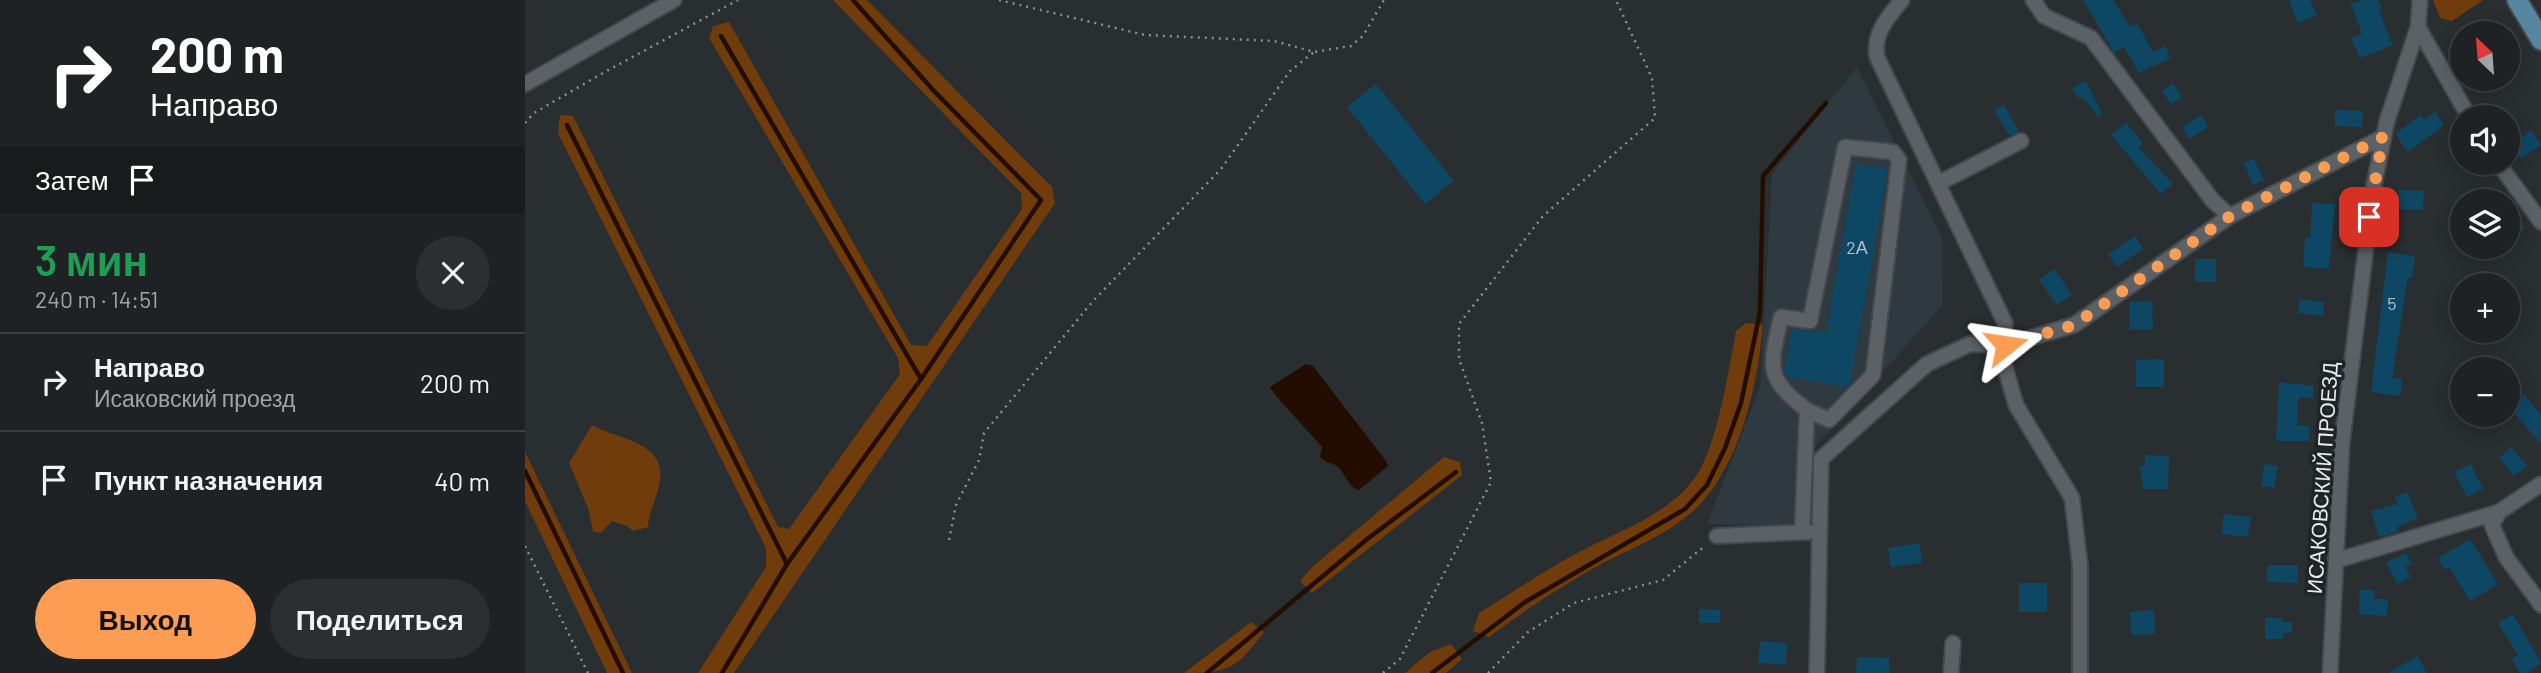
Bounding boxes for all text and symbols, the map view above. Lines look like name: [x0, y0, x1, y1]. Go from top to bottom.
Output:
north arrow: [2450, 21, 2520, 91]
map controls: [2450, 21, 2520, 427]
text: 200 m: [150, 24, 284, 83]
icon: right: [35, 28, 126, 119]
text: Направо: [150, 84, 278, 122]
button: sound: [2450, 105, 2520, 175]
icon: arrive: [123, 161, 161, 199]
text: Затем: [35, 164, 109, 195]
pin: [2339, 187, 2399, 247]
button: layers: [2450, 189, 2520, 259]
icon: arrive: [2350, 198, 2388, 236]
text: 3 мин: [35, 234, 148, 284]
button: close: [416, 236, 490, 310]
house number: 2А: [1846, 236, 1868, 258]
button: +: [2450, 273, 2520, 343]
text: 240 m · 14:51: [35, 285, 158, 313]
house number: 5: [2387, 292, 2397, 314]
position arrow: [1969, 308, 2043, 382]
text: Направо: [94, 351, 205, 382]
button: −: [2450, 357, 2520, 427]
street label: ИСАКОВСКИЙ ПРОЕЗД: [2301, 361, 2342, 595]
icon: right: [35, 363, 73, 401]
text: 200 m: [420, 367, 490, 398]
text: Исаковский проезд: [94, 384, 296, 412]
icon: arrive: [35, 461, 73, 499]
text: Пункт назначения: [94, 464, 323, 495]
text: 40 m: [434, 465, 490, 496]
button: Выход: [35, 579, 256, 659]
button: Поделиться: [270, 579, 490, 659]

